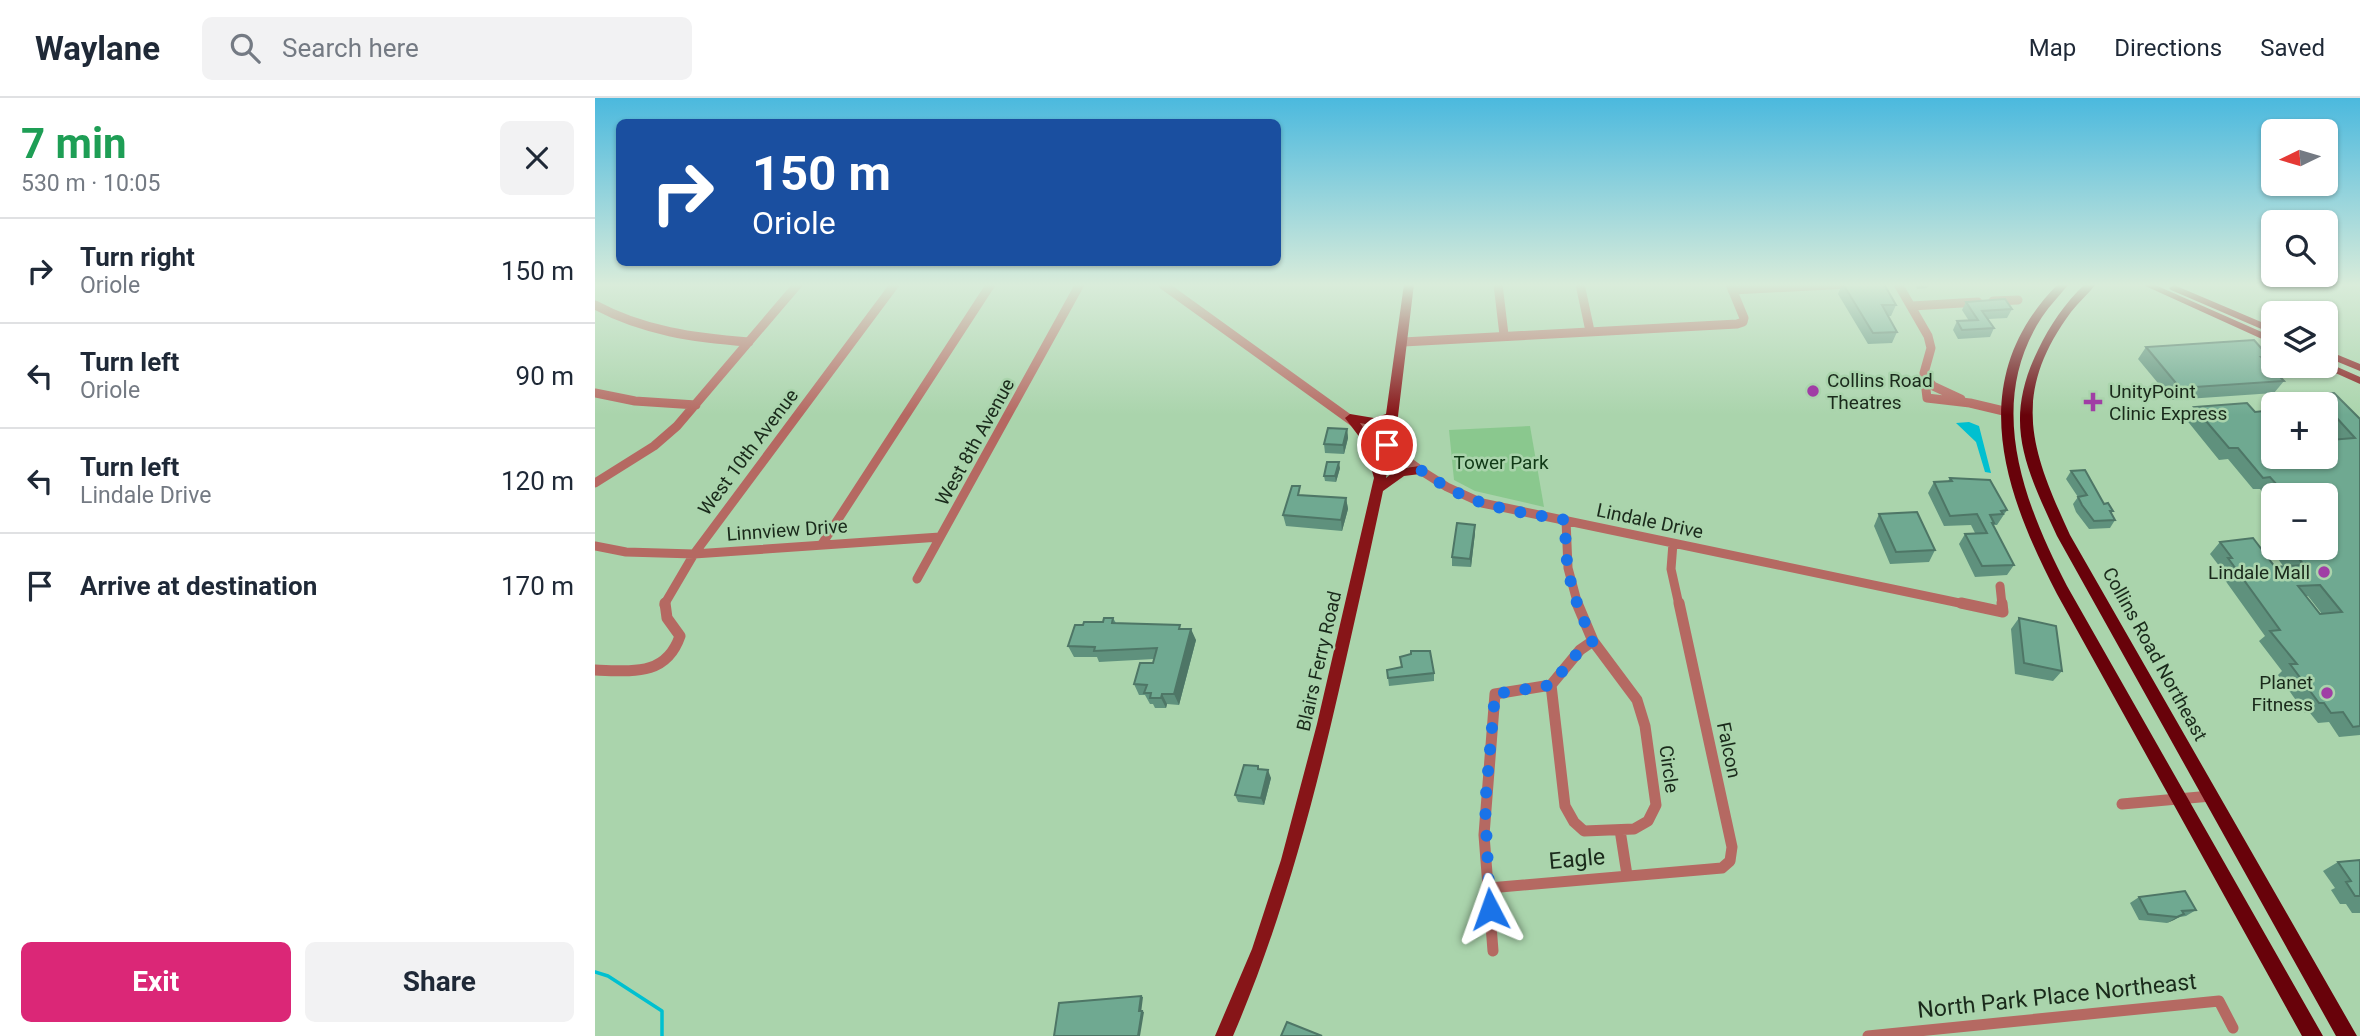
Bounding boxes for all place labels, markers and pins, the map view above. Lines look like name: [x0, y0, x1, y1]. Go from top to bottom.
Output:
place label: Collins Road Theatres: [1827, 369, 1933, 414]
place label: UnityPoint Clinic Express: [2109, 380, 2227, 425]
marker: Collins Road Theatres: [1805, 383, 1821, 399]
marker: UnityPoint Clinic Express: [2083, 392, 2103, 412]
pin: [1357, 415, 1417, 475]
place label: Lindale Mall: [2208, 561, 2310, 584]
marker: Lindale Mall: [2316, 564, 2332, 580]
place label: Planet Fitness: [2251, 671, 2313, 716]
marker: Planet Fitness: [2319, 685, 2335, 701]

